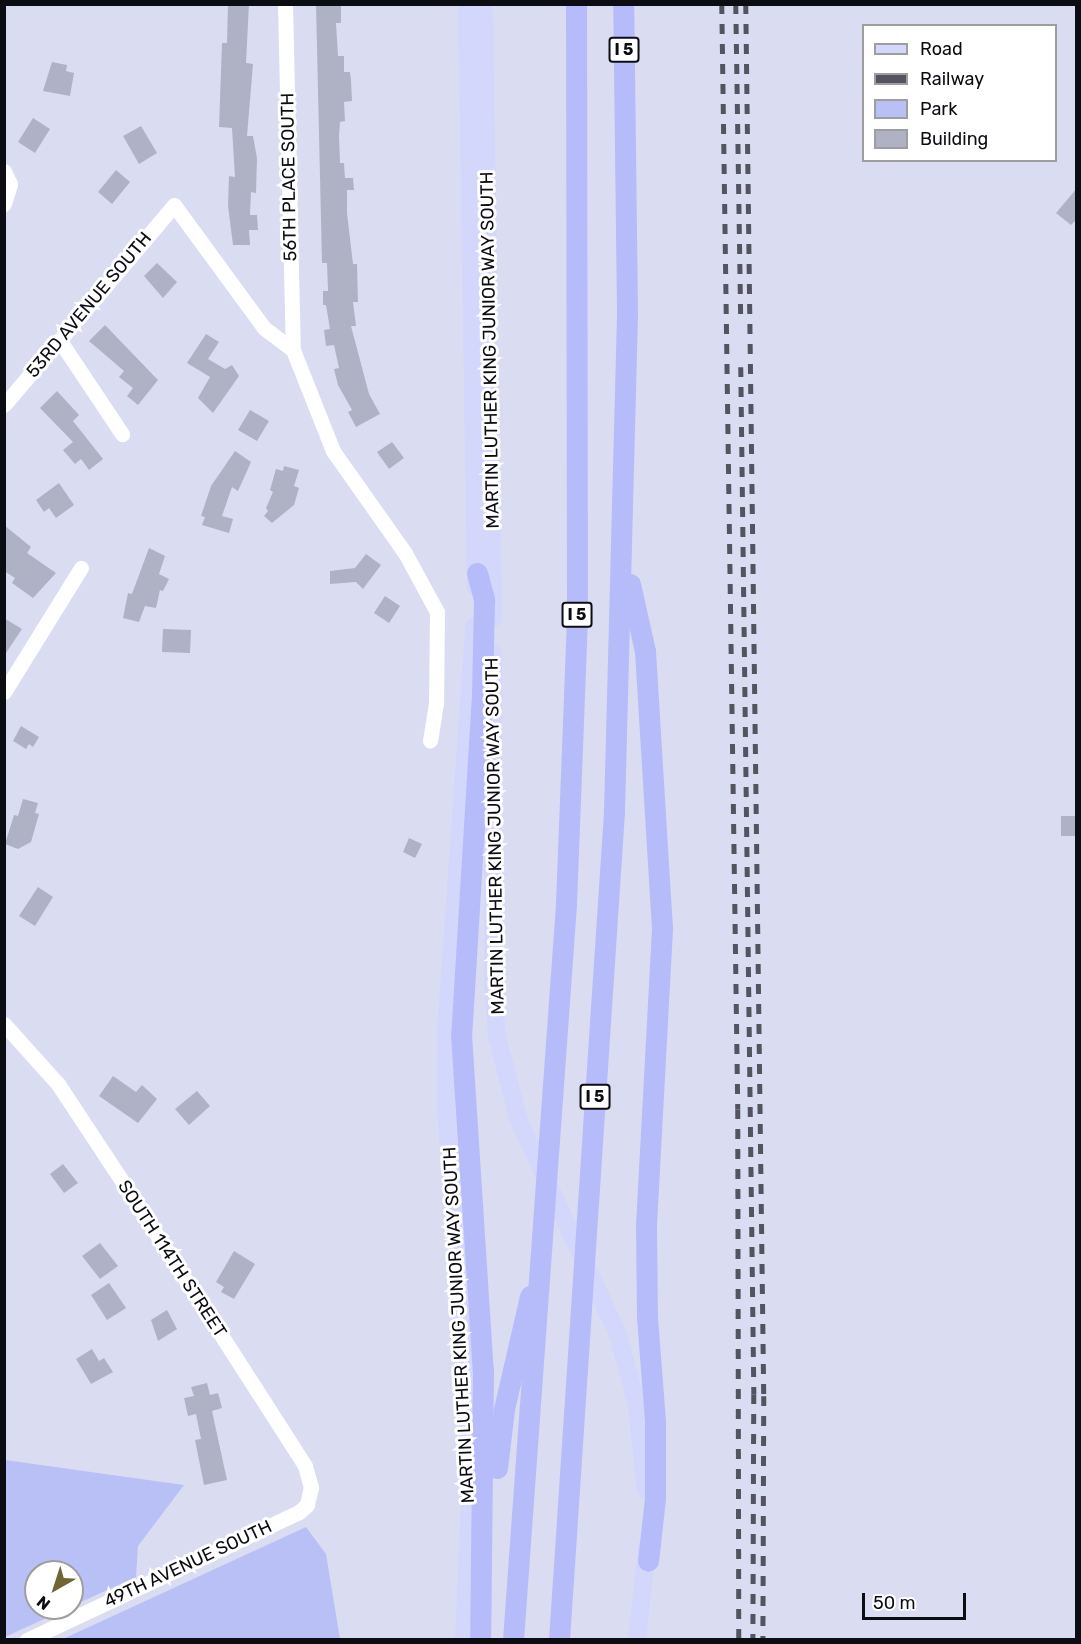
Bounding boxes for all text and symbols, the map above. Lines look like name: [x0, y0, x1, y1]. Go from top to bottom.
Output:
legend: [862, 24, 1057, 162]
road number: I 5: [608, 37, 640, 63]
text: Road: [920, 38, 963, 60]
text: Railway: [920, 68, 984, 90]
street label: 56TH PLACE SOUTH: [277, 93, 301, 261]
text: Park: [920, 98, 957, 120]
text: Building: [920, 128, 988, 150]
street label: MARTIN LUTHER KING JUNIOR WAY SOUTH: [476, 171, 504, 529]
street label: 53RD AVENUE SOUTH: [22, 228, 156, 382]
road number: I 5: [560, 602, 594, 628]
street label: MARTIN LUTHER KING JUNIOR WAY SOUTH: [481, 657, 509, 1015]
road number: I 5: [578, 1084, 612, 1110]
street label: MARTIN LUTHER KING JUNIOR WAY SOUTH: [439, 1146, 479, 1504]
street label: SOUTH 114TH STREET: [113, 1176, 231, 1342]
street label: 49TH AVENUE SOUTH: [101, 1516, 275, 1612]
north arrow: [24, 1560, 84, 1620]
scale bar: [865, 1581, 968, 1619]
text: N: [33, 1592, 54, 1614]
text: 50 m: [873, 1592, 916, 1614]

